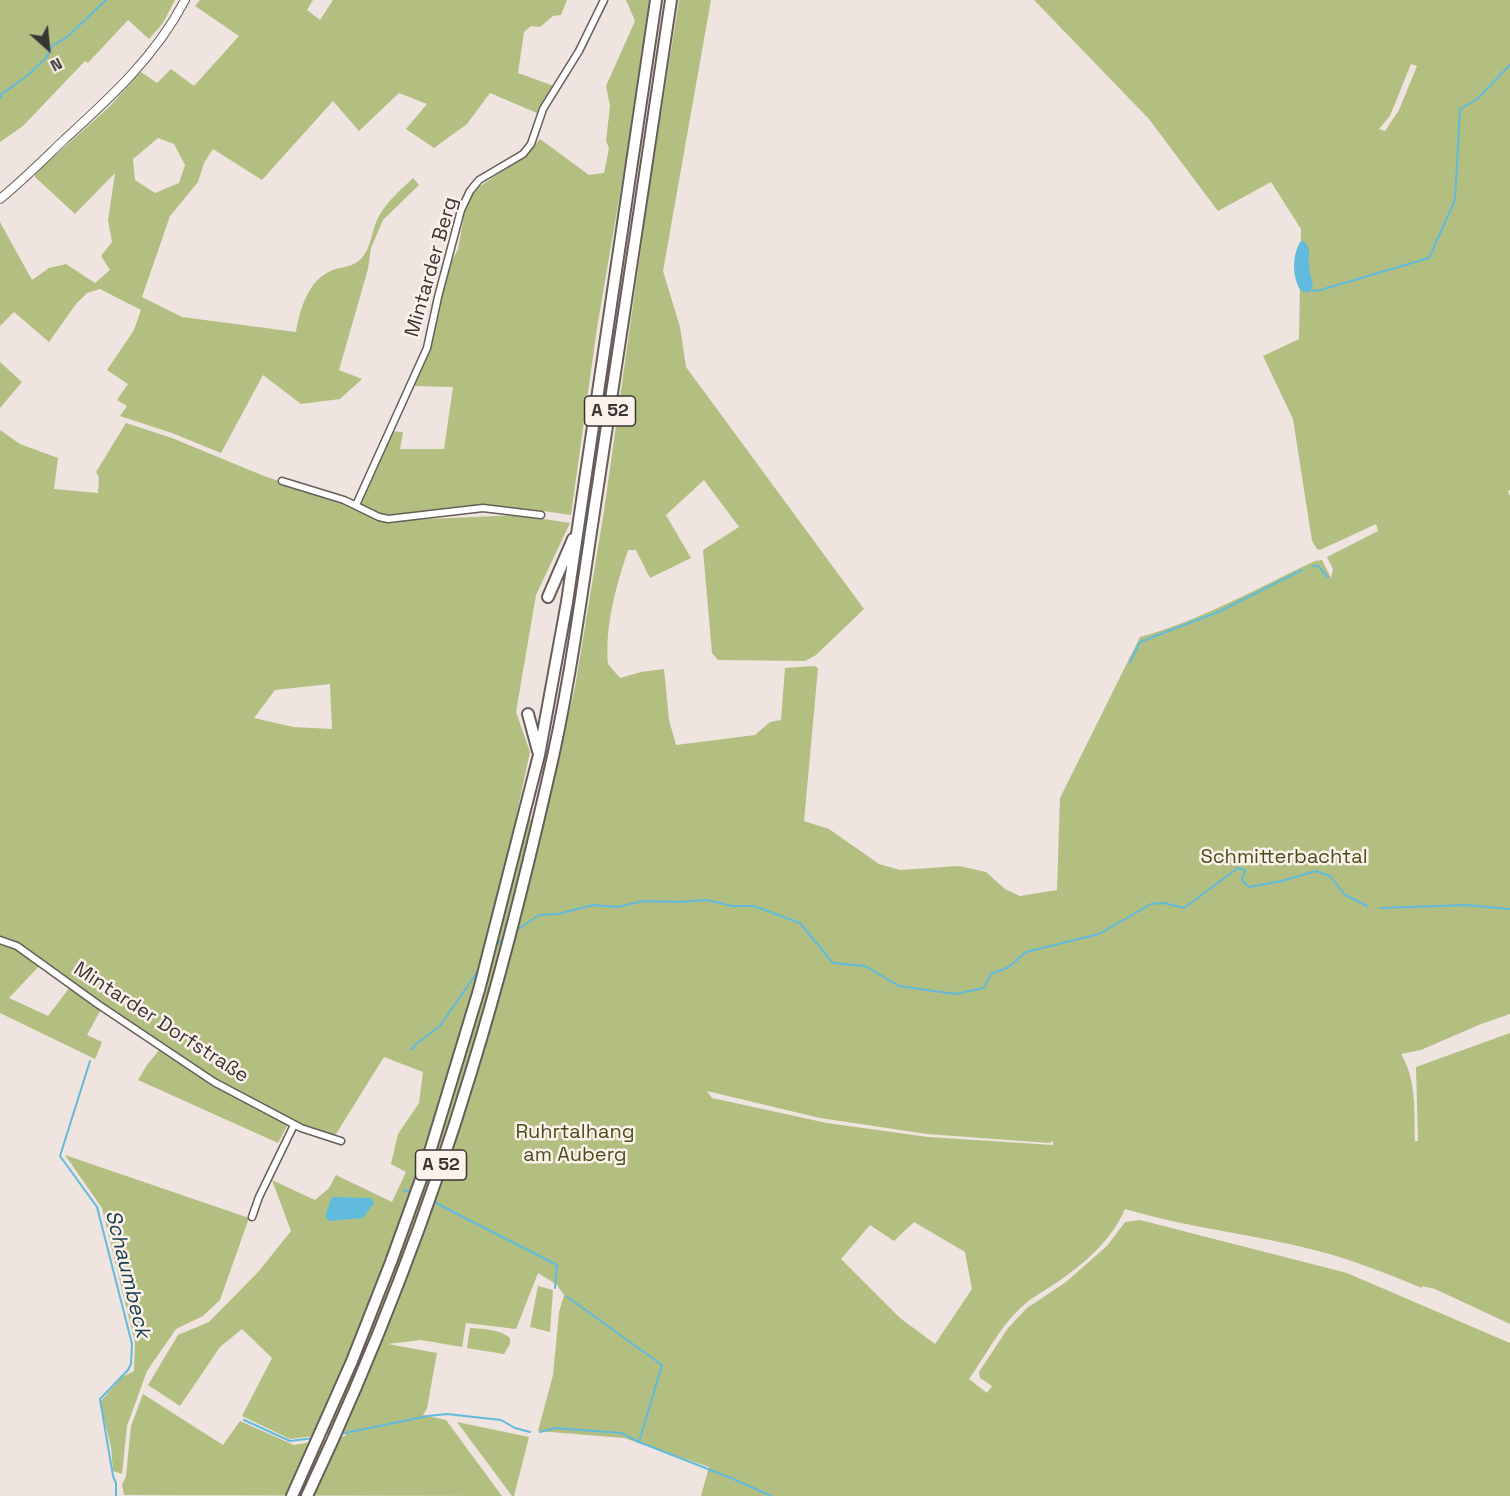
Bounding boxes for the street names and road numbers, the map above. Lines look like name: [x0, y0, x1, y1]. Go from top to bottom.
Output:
street label: Mintarder Berg: [401, 194, 463, 340]
road number: A 52: [584, 396, 636, 426]
street label: Mintarder Dorfstraße: [69, 957, 253, 1089]
road number: A 52: [416, 1150, 466, 1180]

